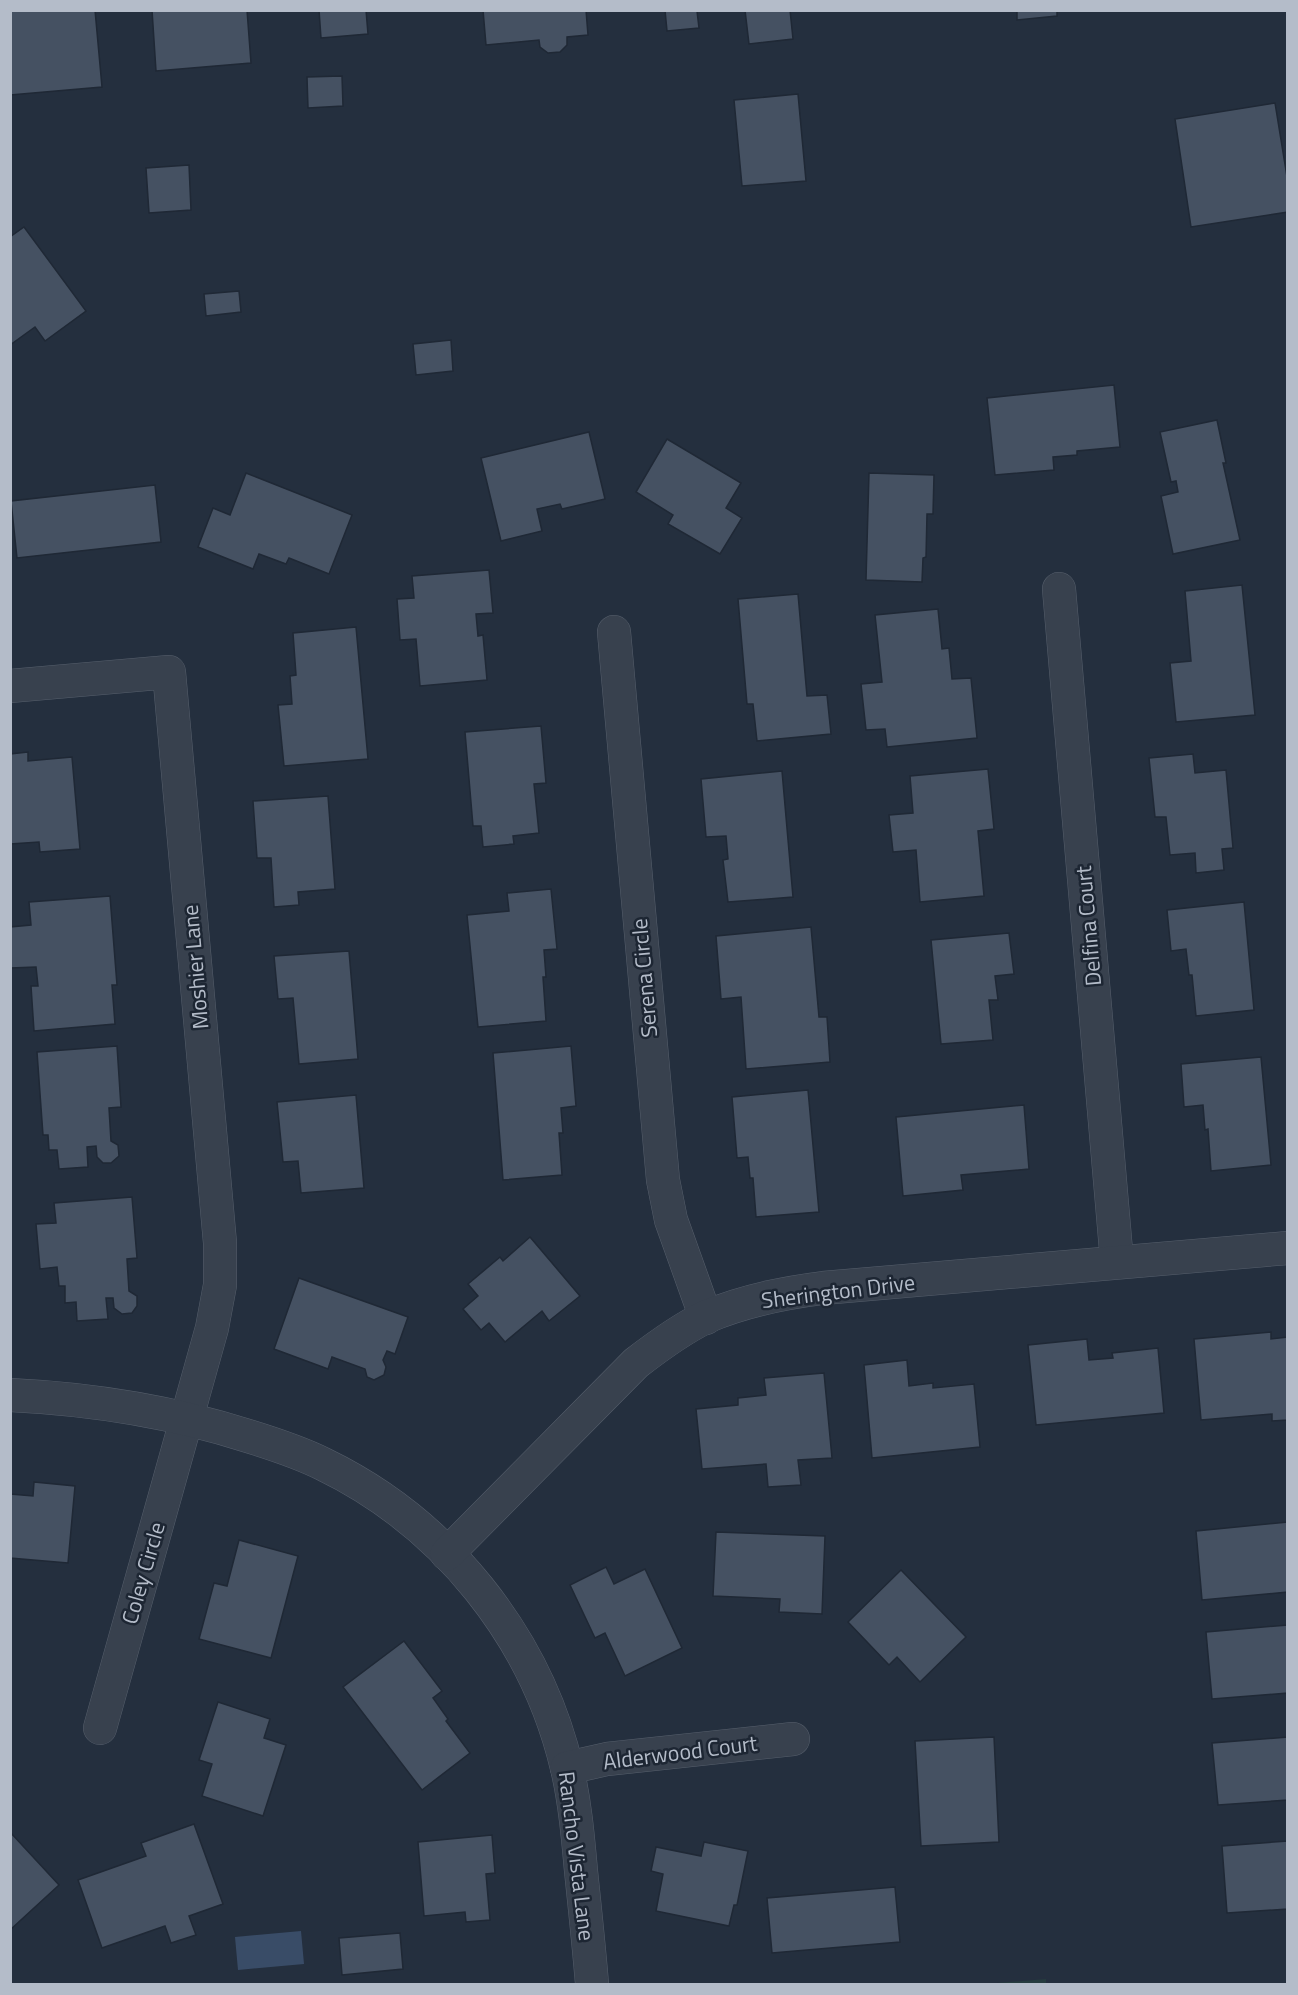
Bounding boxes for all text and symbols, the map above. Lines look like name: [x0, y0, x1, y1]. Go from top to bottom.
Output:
street label: Delfina Court: [1066, 864, 1110, 988]
street label: Moshier Lane: [173, 903, 217, 1031]
street label: Serena Circle: [622, 917, 666, 1039]
street label: Sherington Drive: [759, 1265, 917, 1317]
street label: Coley Circle: [112, 1518, 174, 1628]
street label: Alderwood Court: [601, 1726, 759, 1778]
street label: Rancho Vista Lane: [550, 1769, 604, 1943]

